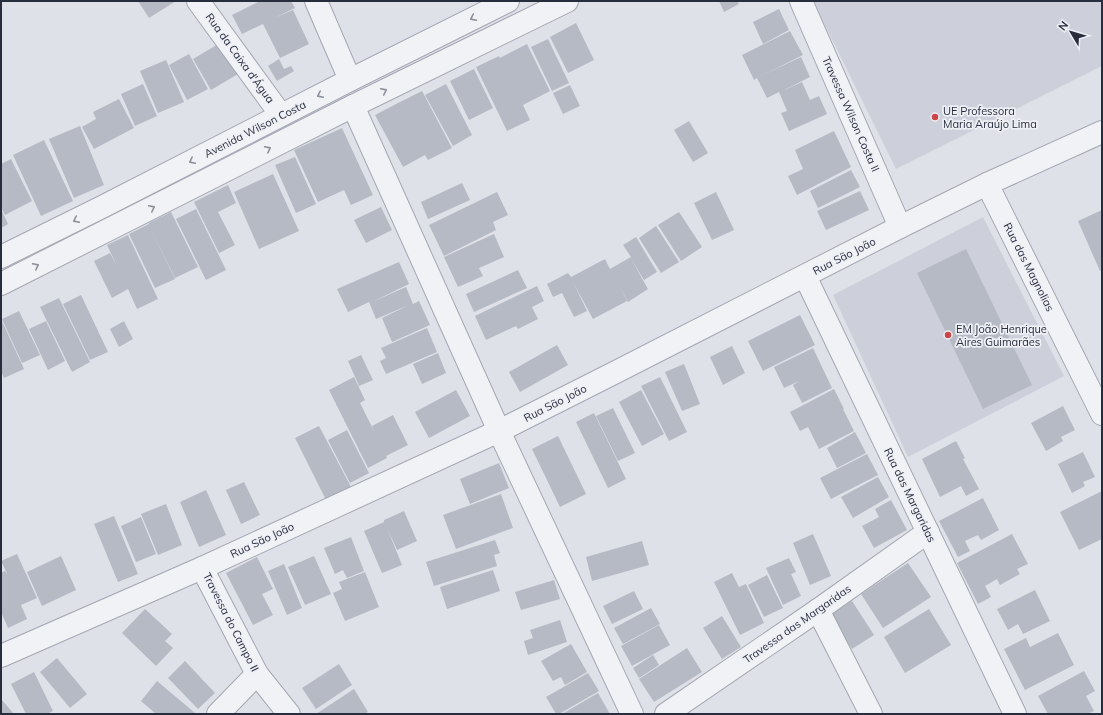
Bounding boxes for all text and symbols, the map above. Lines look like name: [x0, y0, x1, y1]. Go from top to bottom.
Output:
street label: Rua da Caixa d'Água: [203, 10, 277, 106]
north arrow: [1051, 12, 1091, 52]
one-way arrow: [470, 14, 478, 21]
text: N: [1055, 18, 1071, 33]
street label: Travessa Wilson Costa II: [819, 54, 883, 174]
one-way arrow: [380, 88, 387, 96]
one-way arrow: [316, 91, 324, 98]
street label: Avenida Wilson Costa: [202, 97, 308, 161]
place label: UE Professora Maria Araújo Lima: [943, 104, 1037, 131]
marker: UE Professora Maria Araújo Lima: [930, 112, 940, 122]
one-way arrow: [264, 146, 271, 154]
one-way arrow: [188, 156, 196, 164]
one-way arrow: [148, 205, 155, 213]
one-way arrow: [72, 215, 80, 223]
street label: Rua das Magnolias: [1001, 220, 1057, 314]
street label: Rua São João: [810, 234, 878, 278]
one-way arrow: [32, 263, 39, 271]
place label: EM João Henrique Aires Guimarães: [956, 322, 1047, 349]
marker: EM João Henrique Aires Guimarães: [943, 330, 953, 340]
street label: Rua São João: [521, 381, 589, 425]
street label: Rua das Margaridas: [881, 445, 939, 545]
street label: Rua São João: [228, 519, 296, 561]
street label: Travessa do Campo II: [200, 570, 262, 674]
street label: Travessa das Margaridas: [740, 581, 854, 667]

